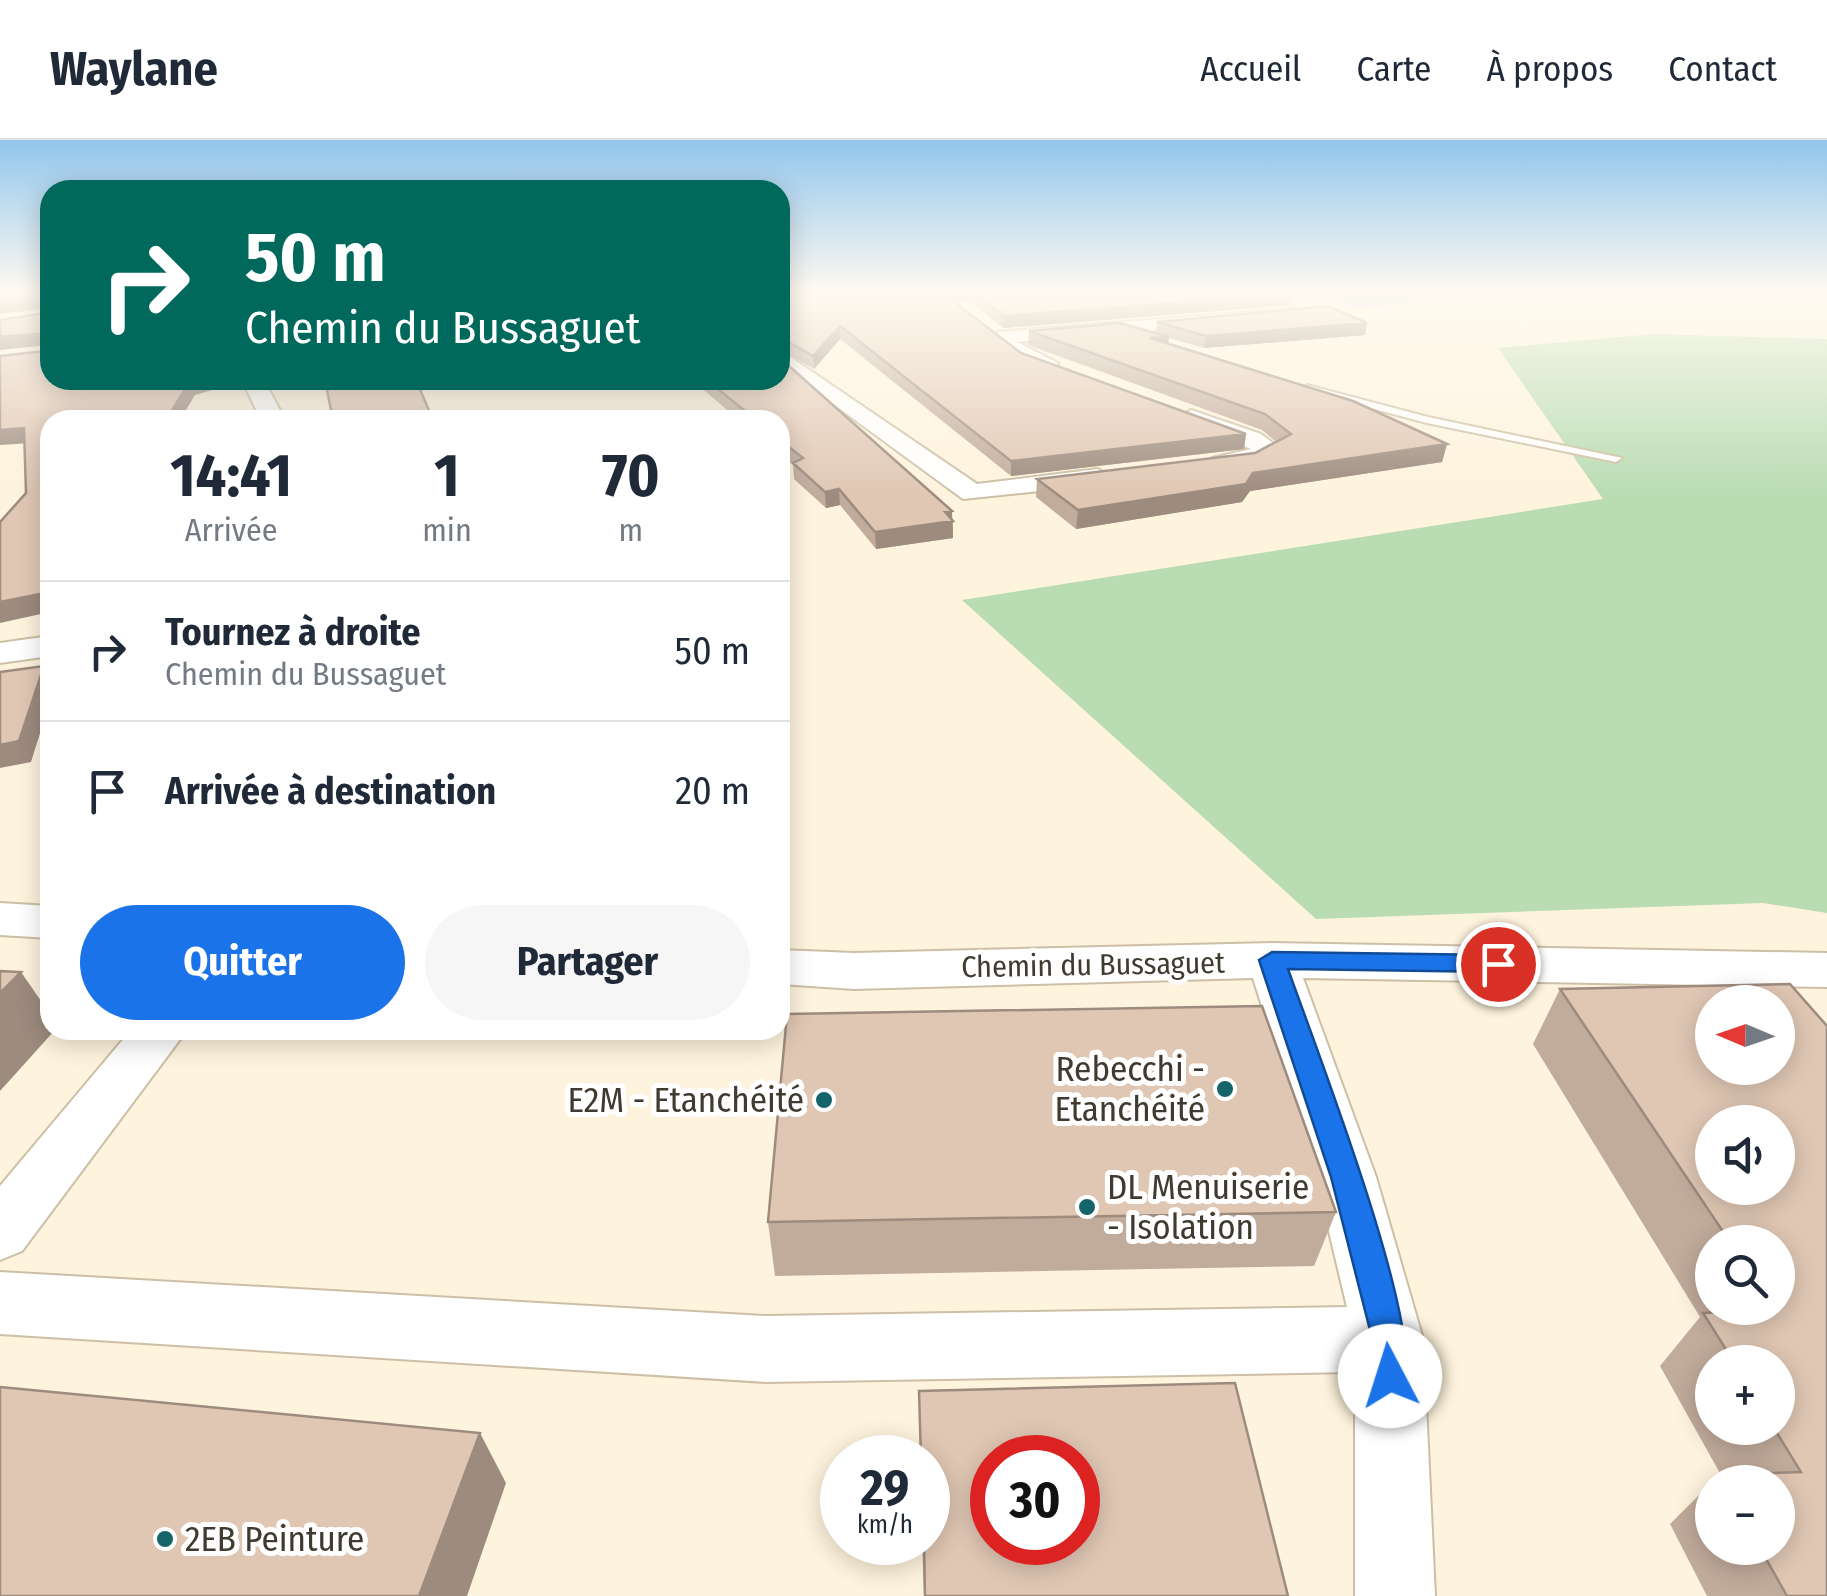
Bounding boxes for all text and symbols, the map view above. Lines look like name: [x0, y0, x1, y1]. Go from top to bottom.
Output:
text: Waylane: [50, 40, 218, 98]
text: Accueil: [1200, 48, 1301, 90]
text: Carte: [1356, 48, 1431, 90]
text: À propos: [1486, 48, 1613, 90]
text: Contact: [1668, 48, 1777, 90]
text: 50 m: [245, 216, 386, 300]
icon: right: [80, 220, 210, 350]
text: Chemin du Bussaguet: [245, 301, 640, 355]
text: 14:41: [170, 440, 292, 512]
text: 1: [434, 440, 460, 512]
text: 70: [602, 440, 660, 512]
text: Arrivée: [185, 511, 278, 549]
text: min: [422, 511, 472, 549]
text: m: [619, 511, 643, 549]
text: Tournez à droite: [165, 609, 421, 655]
icon: right: [80, 624, 135, 679]
text: 50 m: [675, 628, 750, 674]
text: Chemin du Bussaguet: [165, 655, 446, 693]
icon: arrive: [80, 764, 135, 819]
text: Arrivée à destination: [165, 768, 496, 814]
text: 20 m: [675, 768, 750, 814]
button: Quitter: [80, 905, 405, 1020]
button: Partager: [425, 905, 750, 1020]
pin: [1456, 922, 1541, 1007]
icon: arrive: [1471, 937, 1526, 992]
street label: Chemin du Bussaguet: [961, 945, 1225, 985]
north arrow: [1695, 985, 1795, 1085]
map controls: [1695, 985, 1795, 1565]
place label: Rebecchi - Etanchéité: [1055, 1048, 1205, 1130]
marker: Rebecchi - Etanchéité: [1214, 1078, 1236, 1100]
place label: E2M - Etanchéité: [567, 1079, 804, 1121]
marker: E2M - Etanchéité: [813, 1089, 835, 1111]
button: sound: [1695, 1105, 1795, 1205]
place label: DL Menuiserie - Isolation: [1107, 1166, 1309, 1248]
marker: DL Menuiserie - Isolation: [1076, 1196, 1098, 1218]
button: search: [1695, 1225, 1795, 1325]
position arrow: [1338, 1324, 1442, 1428]
button: +: [1695, 1345, 1795, 1445]
speed limit sign: 30: [970, 1435, 1100, 1565]
text: 29: [861, 1458, 909, 1518]
button: −: [1695, 1465, 1795, 1565]
text: km/h: [857, 1510, 913, 1540]
place label: 2EB Peinture: [185, 1518, 364, 1560]
marker: 2EB Peinture: [154, 1528, 176, 1550]

